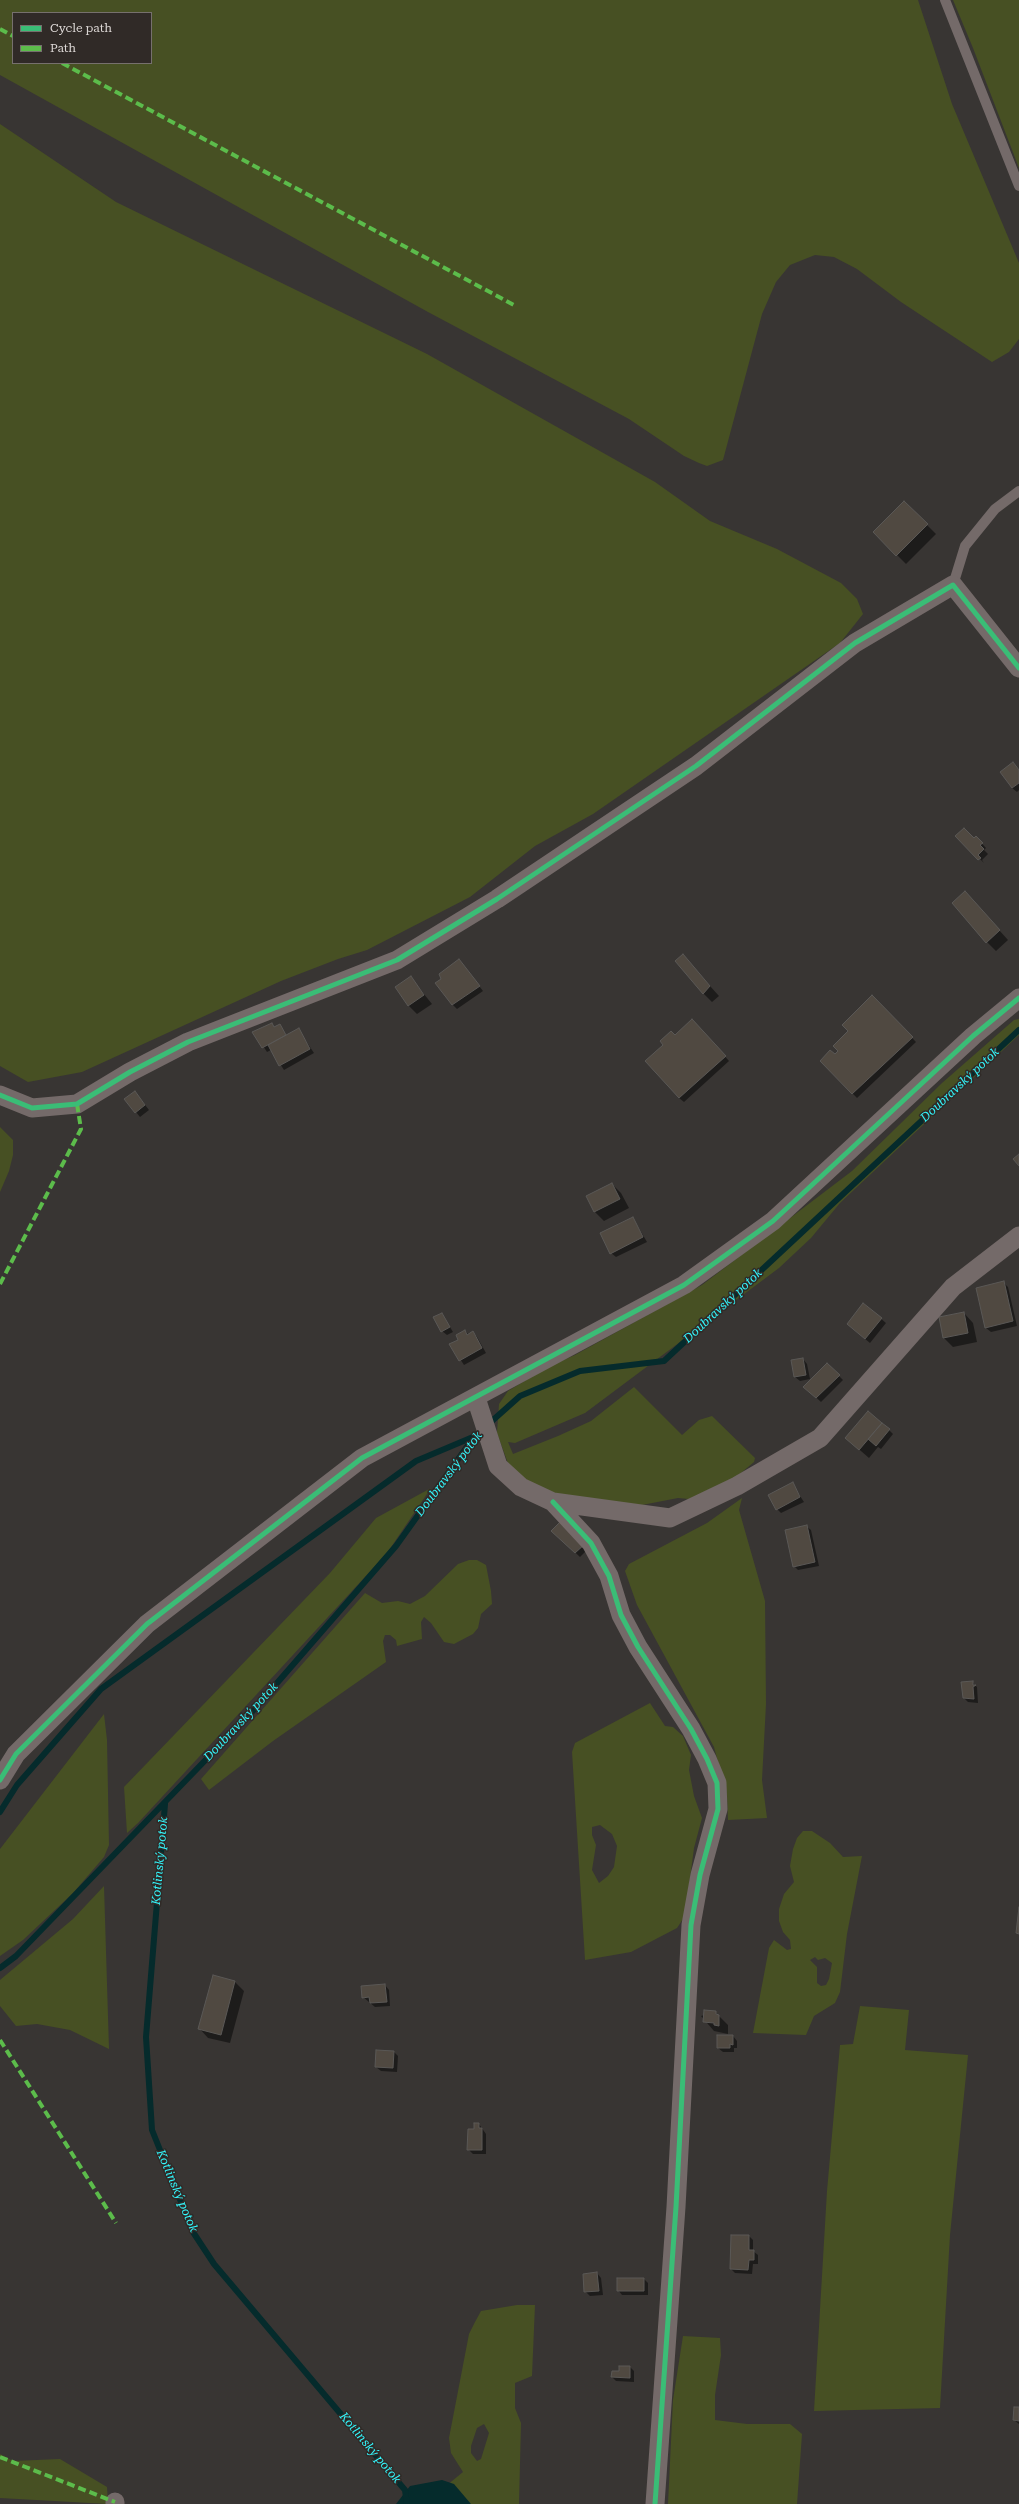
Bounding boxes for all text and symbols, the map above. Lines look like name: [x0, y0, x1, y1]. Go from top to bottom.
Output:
legend: [12, 12, 152, 64]
text: Cycle path: [50, 21, 112, 35]
text: Path: [50, 41, 76, 55]
water label: Doubravský potok: [918, 1045, 1002, 1125]
water label: Doubravský potok: [681, 1266, 765, 1346]
water label: Doubravský potok: [412, 1429, 486, 1519]
water label: Doubravský potok: [201, 1680, 281, 1764]
water label: Kotlinský potok: [149, 1816, 171, 1906]
water label: Kotlinský potok: [153, 2148, 201, 2234]
water label: Kotlinský potok: [336, 2410, 404, 2486]

